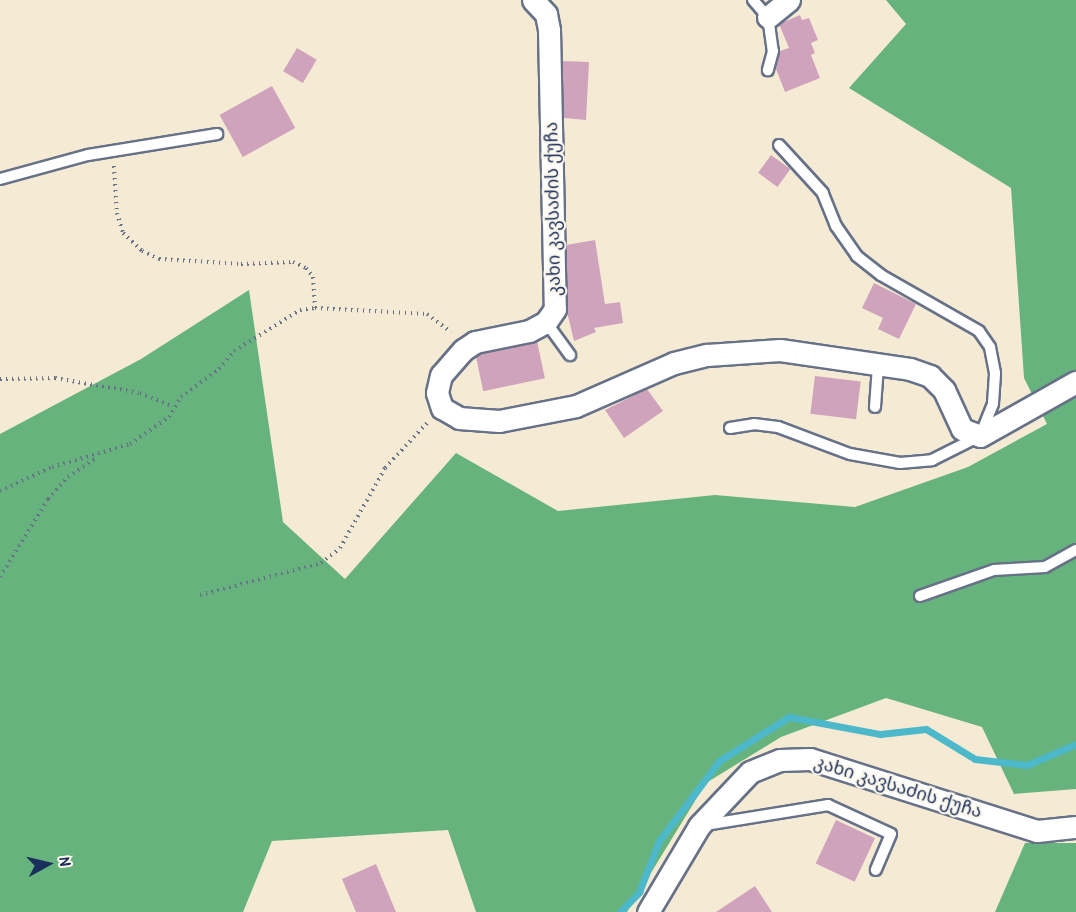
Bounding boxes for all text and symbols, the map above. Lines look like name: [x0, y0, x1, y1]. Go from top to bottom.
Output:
street label: კახი კავსაძის ქუჩა: [541, 122, 565, 296]
street label: კახი კავსაძის ქუჩა: [811, 751, 985, 823]
north arrow: [18, 834, 78, 894]
text: N: [54, 856, 77, 867]

